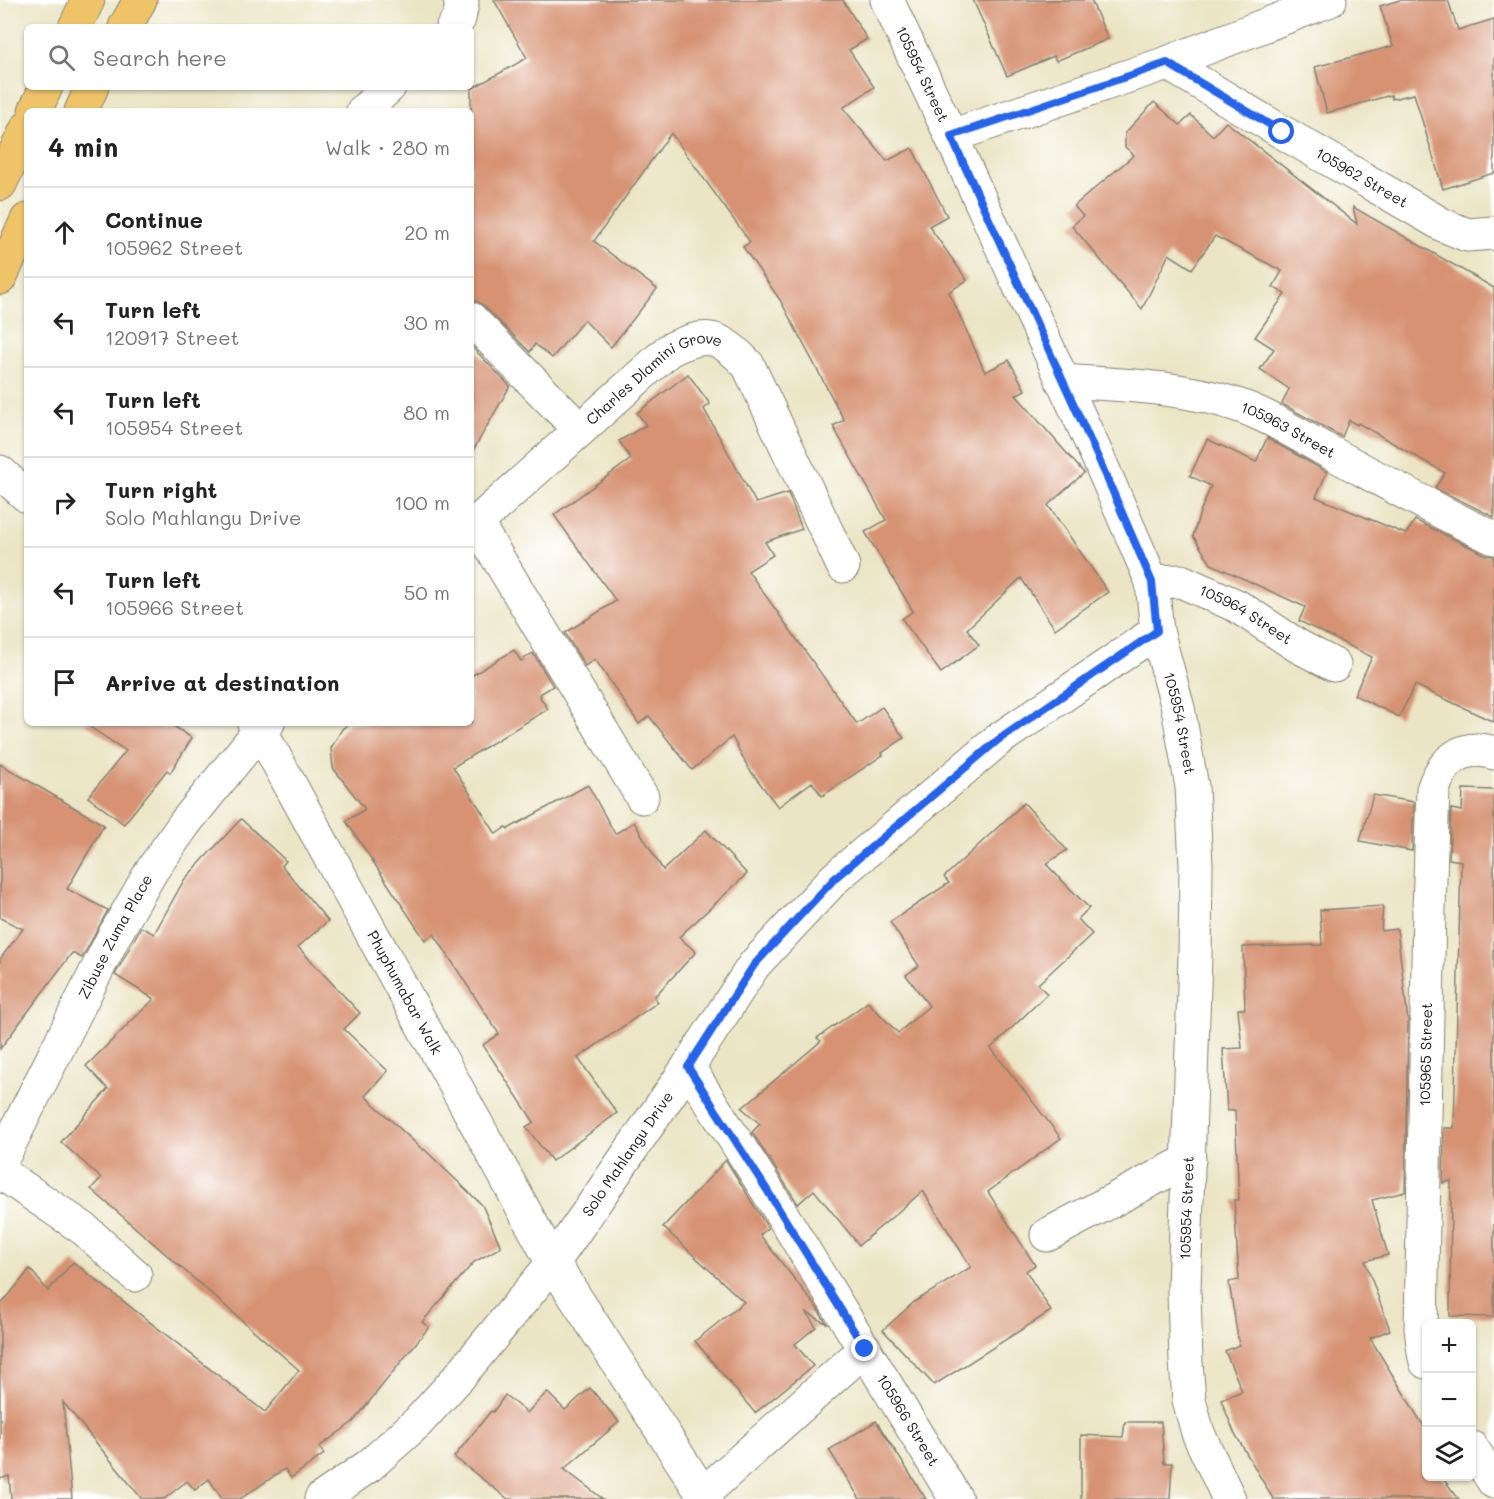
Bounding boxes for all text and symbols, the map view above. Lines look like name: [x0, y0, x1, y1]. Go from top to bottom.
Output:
street label: 105954 Street: [892, 23, 954, 125]
search box: [24, 24, 474, 90]
icon: search: [45, 41, 78, 74]
text: Search here: [93, 43, 227, 72]
route start: [1268, 118, 1294, 144]
text: 4 min: [48, 130, 118, 164]
text: Walk · 280 m: [325, 134, 450, 160]
street label: 105962 Street: [1312, 143, 1412, 212]
text: Continue: [105, 205, 203, 234]
icon: ahead: [48, 216, 81, 249]
text: 20 m: [404, 219, 450, 245]
text: 105962 Street: [105, 234, 243, 260]
text: Turn left: [105, 295, 201, 324]
icon: left: [48, 306, 81, 339]
text: 30 m: [404, 309, 450, 335]
text: 120917 Street: [105, 324, 239, 350]
street label: Charles Dlamini Grove: [581, 327, 726, 429]
text: Turn left: [105, 385, 201, 414]
icon: left: [48, 396, 81, 429]
street label: 105963 Street: [1238, 396, 1339, 462]
text: 80 m: [403, 399, 450, 425]
text: 105954 Street: [105, 414, 243, 440]
text: Turn right: [105, 475, 217, 504]
icon: right: [48, 486, 81, 519]
text: 100 m: [394, 489, 450, 515]
text: Solo Mahlangu Drive: [105, 504, 301, 530]
text: Turn left: [105, 565, 201, 594]
icon: left: [48, 576, 81, 609]
text: 50 m: [404, 579, 450, 605]
street label: 105964 Street: [1196, 579, 1296, 648]
text: 105966 Street: [105, 594, 244, 620]
icon: arrive: [48, 666, 81, 699]
text: Arrive at destination: [105, 668, 340, 697]
street label: 105954 Street: [1160, 670, 1201, 776]
street label: Zibuse Zuma Place: [73, 870, 156, 1002]
street label: Phuphumabar Walk: [363, 927, 447, 1058]
street label: 105965 Street: [1414, 1002, 1436, 1107]
street label: Solo Mahlangu Drive: [577, 1087, 677, 1220]
street label: 105954 Street: [1174, 1156, 1198, 1260]
map controls: [1422, 1319, 1476, 1481]
button: +: [1422, 1319, 1476, 1373]
route end: [851, 1335, 877, 1361]
street label: 105966 Street: [873, 1370, 944, 1469]
button: −: [1422, 1373, 1476, 1427]
button: layers: [1422, 1427, 1476, 1481]

